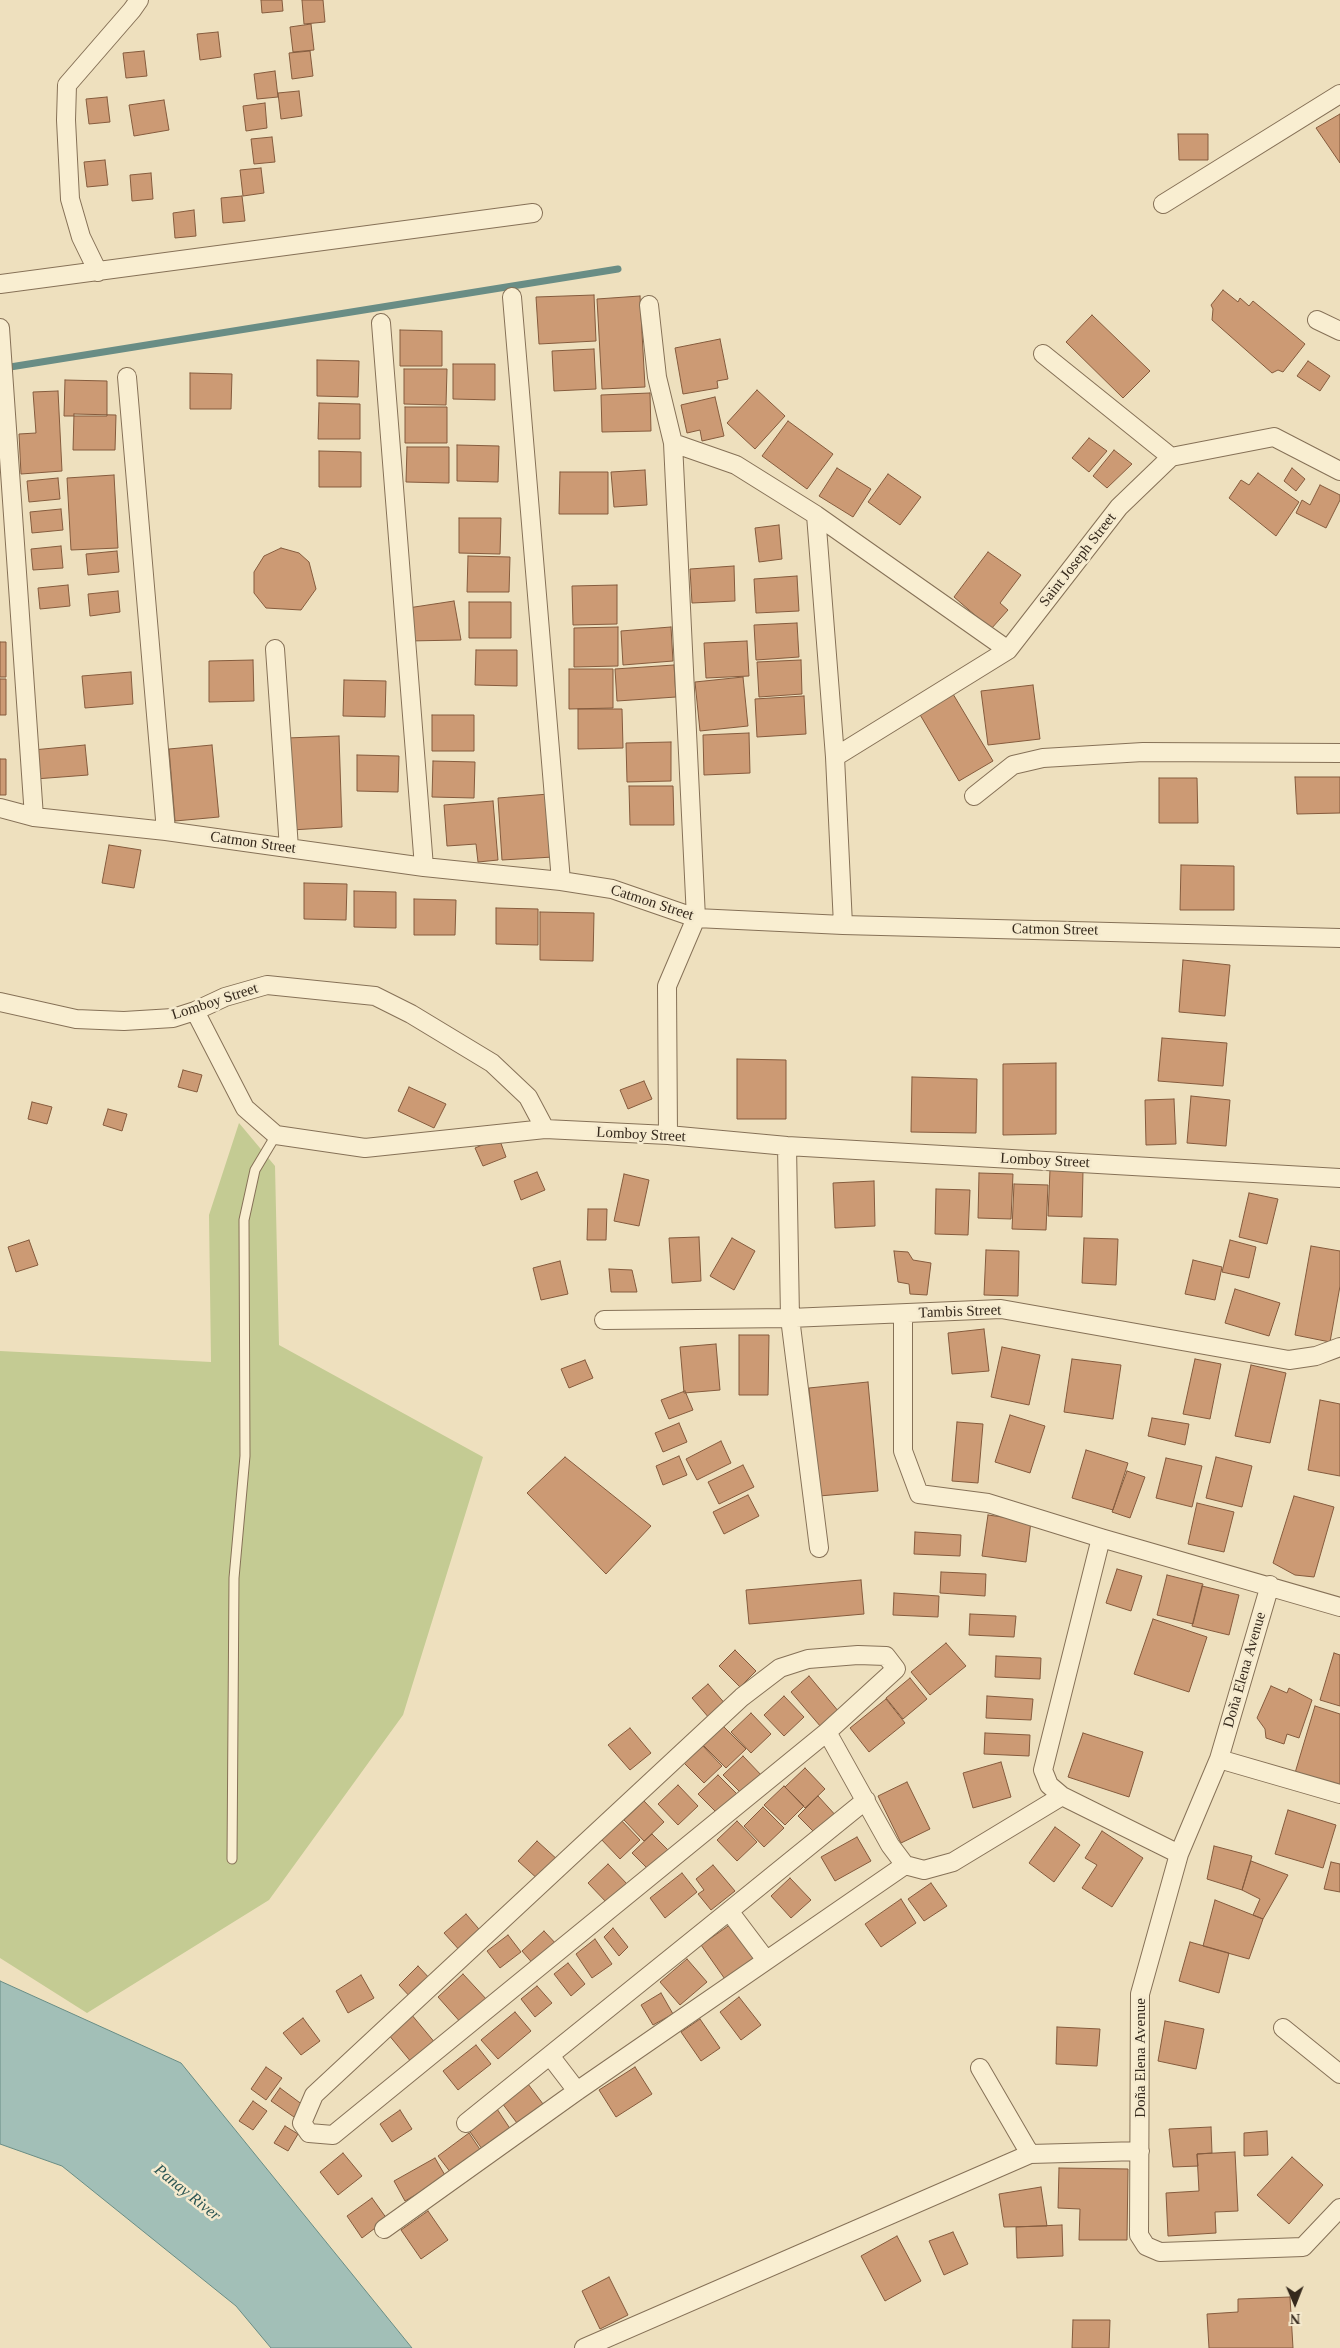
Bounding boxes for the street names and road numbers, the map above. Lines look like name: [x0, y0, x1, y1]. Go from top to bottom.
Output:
street label: Saint Joseph Street: [1036, 509, 1120, 611]
street label: Catmon Street: [209, 828, 297, 858]
street label: Catmon Street: [608, 881, 696, 925]
street label: Catmon Street: [1012, 920, 1098, 940]
street label: Lomboy Street: [170, 980, 260, 1024]
street label: Lomboy Street: [596, 1124, 686, 1146]
street label: Lomboy Street: [1000, 1150, 1090, 1172]
street label: Tambis Street: [918, 1302, 1002, 1322]
street label: Doña Elena Avenue: [1220, 1610, 1270, 1730]
street label: Doña Elena Avenue: [1132, 1998, 1150, 2118]

